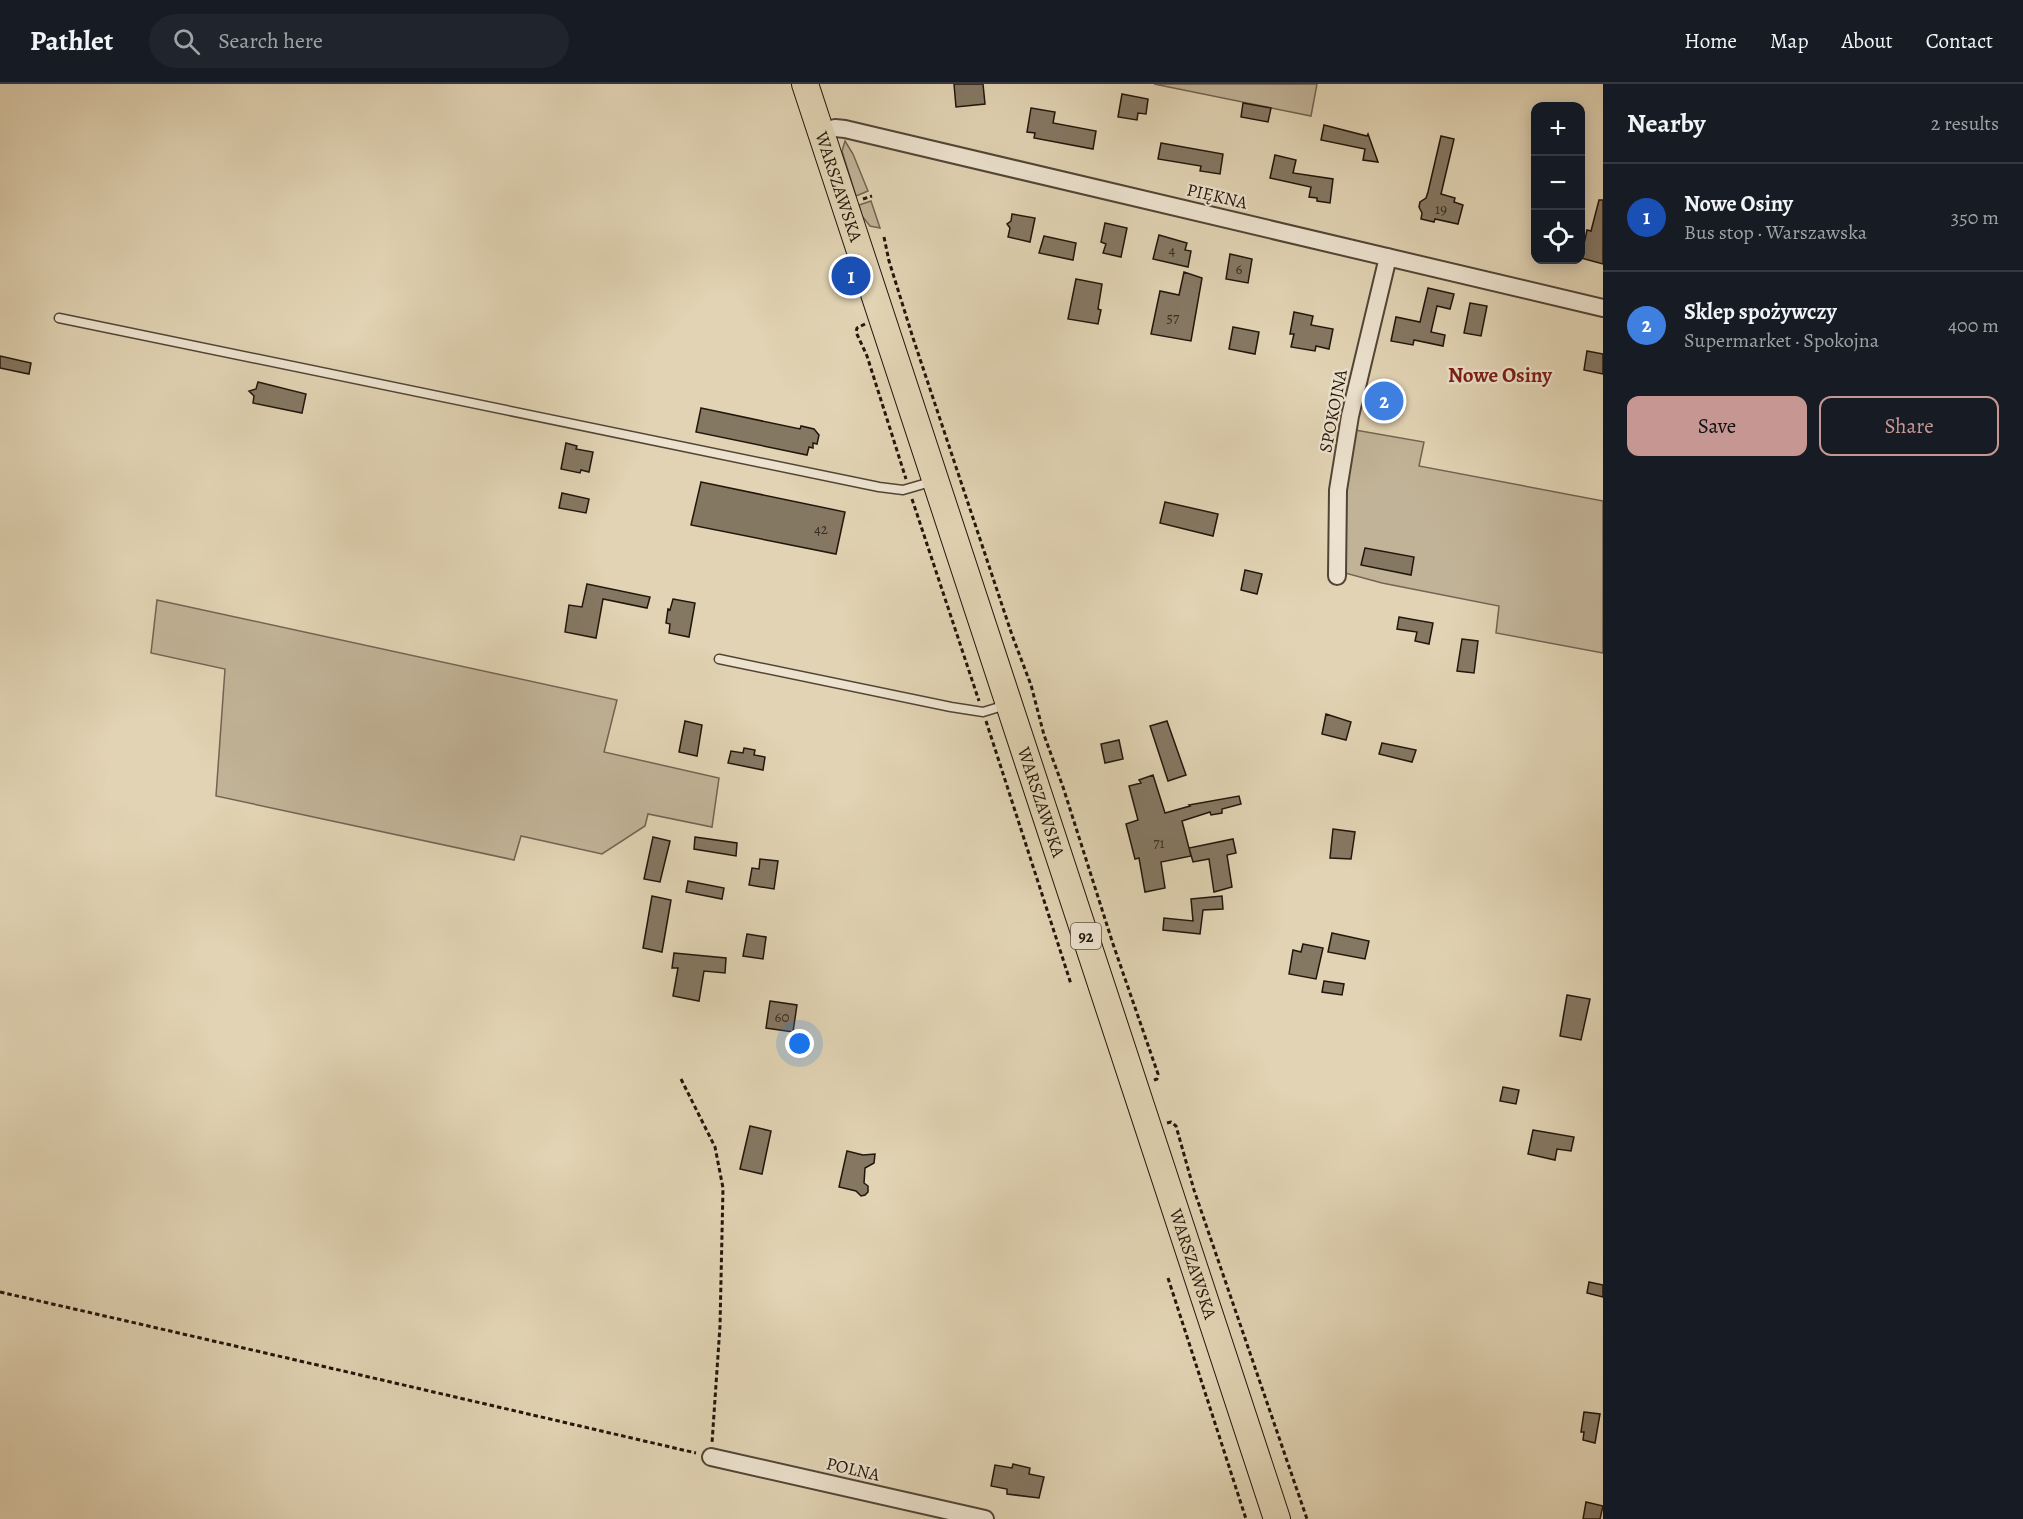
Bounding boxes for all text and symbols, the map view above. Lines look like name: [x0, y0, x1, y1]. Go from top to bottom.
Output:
search box: [149, 14, 569, 68]
text: Pathlet: [30, 22, 113, 60]
icon: search: [170, 25, 203, 58]
text: Search here: [218, 26, 323, 56]
text: Home: [1684, 27, 1737, 55]
text: Map: [1770, 27, 1808, 55]
text: About: [1841, 27, 1893, 55]
text: Contact: [1926, 27, 1993, 55]
map controls: [1531, 102, 1585, 264]
button: +: [1531, 102, 1585, 156]
text: Nearby: [1627, 106, 1706, 141]
text: 2 results: [1931, 110, 1999, 137]
street label: WARSZAWSKA: [809, 127, 868, 245]
button: −: [1531, 156, 1585, 210]
street label: PIĘKNA: [1184, 177, 1250, 215]
text: Nowe Osiny: [1684, 189, 1793, 219]
house number: 19: [1435, 199, 1447, 219]
text: 1: [1643, 204, 1650, 231]
text: 350 m: [1951, 204, 1999, 231]
button: locate: [1531, 210, 1585, 264]
text: Bus stop · Warszawska: [1684, 219, 1867, 246]
house number: 4: [1169, 240, 1176, 260]
pin: 1: [832, 254, 870, 298]
house number: 6: [1236, 259, 1243, 279]
text: Sklep spożywczy: [1684, 297, 1837, 327]
house number: 57: [1167, 308, 1180, 328]
text: 2: [1642, 312, 1651, 339]
text: 400 m: [1948, 312, 1999, 339]
text: Supermarket · Spokojna: [1684, 327, 1879, 354]
district label: Nowe Osiny: [1448, 361, 1553, 389]
street label: SPOKOJNA: [1313, 367, 1353, 455]
pin: 2: [1364, 378, 1404, 424]
button: Save: [1627, 396, 1807, 456]
button: Share: [1819, 396, 1999, 456]
house number: 42: [814, 519, 828, 539]
street label: WARSZAWSKA: [1012, 743, 1071, 861]
house number: 71: [1153, 833, 1165, 853]
road number: 92: [1071, 923, 1101, 949]
house number: 60: [775, 1007, 789, 1027]
your location: [785, 1029, 814, 1058]
street label: WARSZAWSKA: [1163, 1205, 1223, 1323]
street label: POLNA: [824, 1451, 883, 1487]

